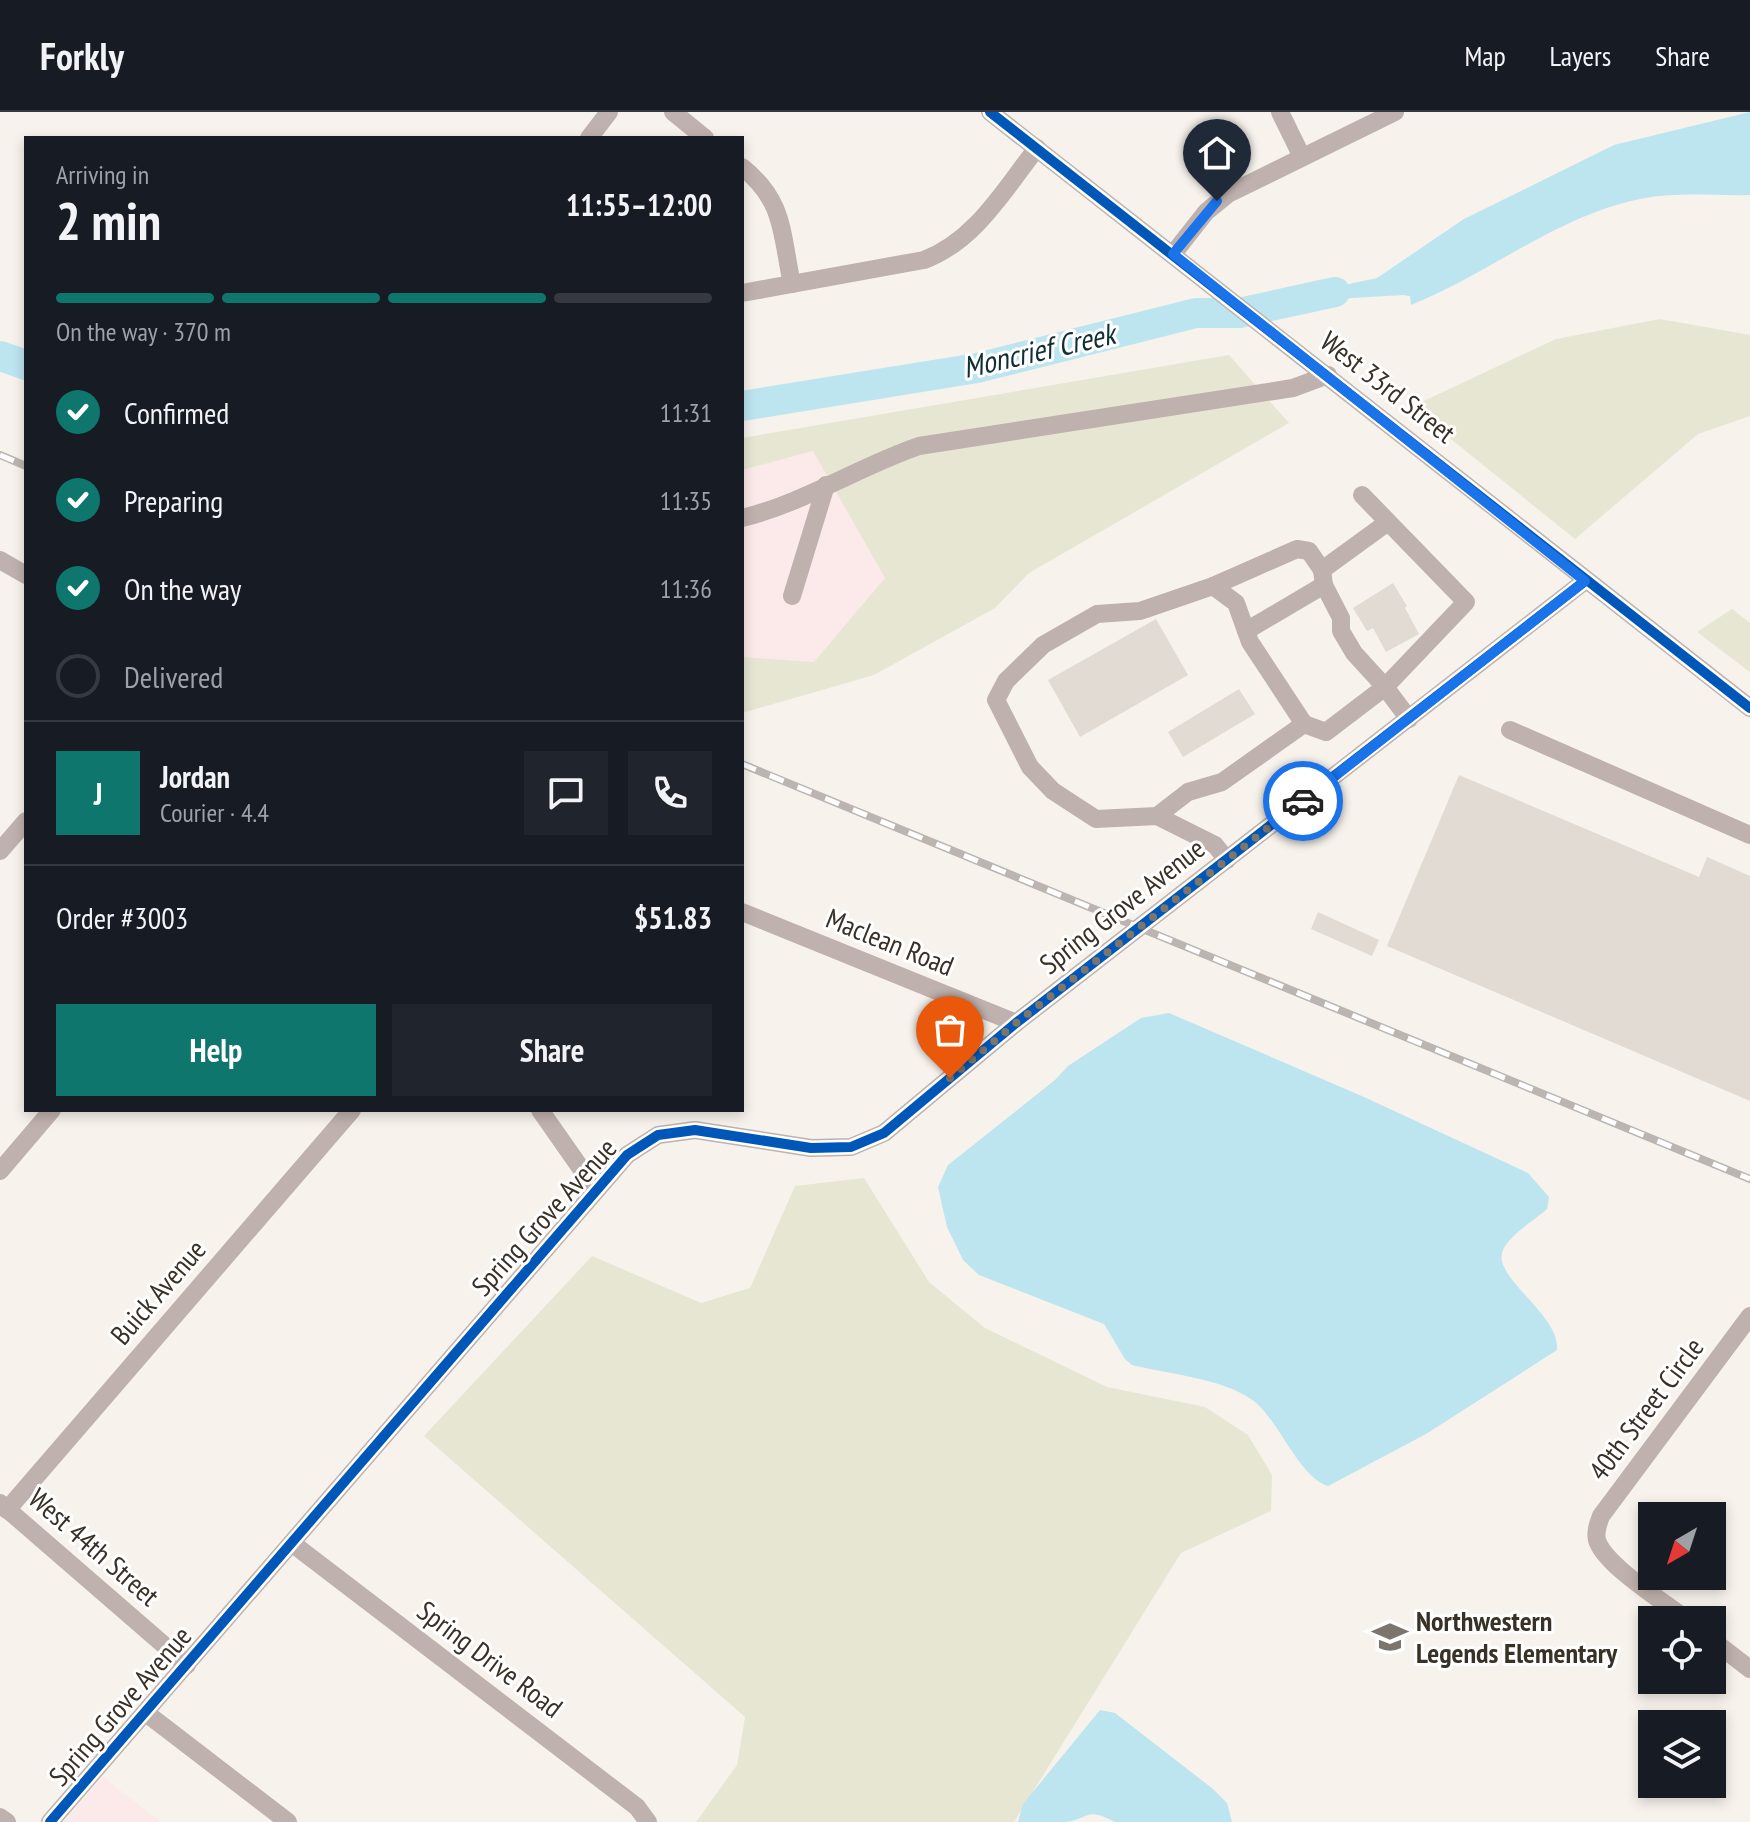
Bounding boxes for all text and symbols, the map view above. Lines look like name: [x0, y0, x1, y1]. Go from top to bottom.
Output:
text: Forkly: [40, 31, 124, 80]
text: Map: [1464, 37, 1506, 74]
text: Layers: [1550, 37, 1611, 74]
text: Share: [1655, 37, 1710, 74]
pin: [1183, 119, 1251, 201]
icon: home: [1195, 131, 1239, 175]
text: Arriving in: [56, 158, 149, 191]
text: 11:55–12:00: [566, 185, 712, 224]
text: 2 min: [56, 187, 161, 254]
water label: Moncrief Creek: [959, 312, 1122, 386]
text: On the way · 370 m: [56, 315, 231, 348]
street label: West 33rd Street: [1313, 322, 1464, 451]
icon: check: [56, 390, 100, 434]
text: Confirmed: [124, 393, 229, 432]
text: 11:31: [660, 396, 712, 429]
icon: check: [56, 478, 100, 522]
text: Preparing: [124, 481, 223, 520]
text: 11:35: [660, 484, 712, 517]
icon: check: [56, 566, 100, 610]
text: On the way: [124, 569, 241, 608]
text: 11:36: [660, 572, 712, 605]
text: Delivered: [124, 657, 223, 696]
button: chat: [524, 751, 608, 835]
button: phone: [628, 751, 712, 835]
text: Jordan: [160, 757, 230, 796]
courier: [1263, 761, 1343, 841]
text: J: [94, 774, 102, 813]
icon: car: [1281, 779, 1325, 823]
text: Courier · 4.4: [160, 796, 269, 829]
street label: Spring Grove Avenue: [1032, 829, 1212, 982]
text: Order #3003: [56, 898, 188, 937]
text: $51.83: [634, 898, 712, 937]
street label: Maclean Road: [821, 899, 959, 984]
pin: [916, 996, 984, 1078]
button: Help: [56, 1004, 376, 1096]
button: Share: [392, 1004, 712, 1096]
icon: bag: [928, 1008, 972, 1052]
street label: Spring Grove Avenue: [463, 1130, 624, 1303]
street label: Buick Avenue: [102, 1231, 213, 1352]
street label: 40th Street Circle: [1580, 1330, 1711, 1488]
street label: West 44th Street: [21, 1480, 168, 1614]
north arrow: [1638, 1502, 1726, 1590]
map controls: [1638, 1502, 1726, 1798]
street label: Spring Drive Road: [410, 1592, 570, 1725]
place label: Northwestern Legends Elementary: [1416, 1602, 1618, 1671]
button: locate: [1638, 1606, 1726, 1694]
street label: Spring Grove Avenue: [40, 1618, 199, 1793]
school or university icon: Northwestern Legends Elementary: [1371, 1618, 1409, 1656]
button: layers: [1638, 1710, 1726, 1798]

